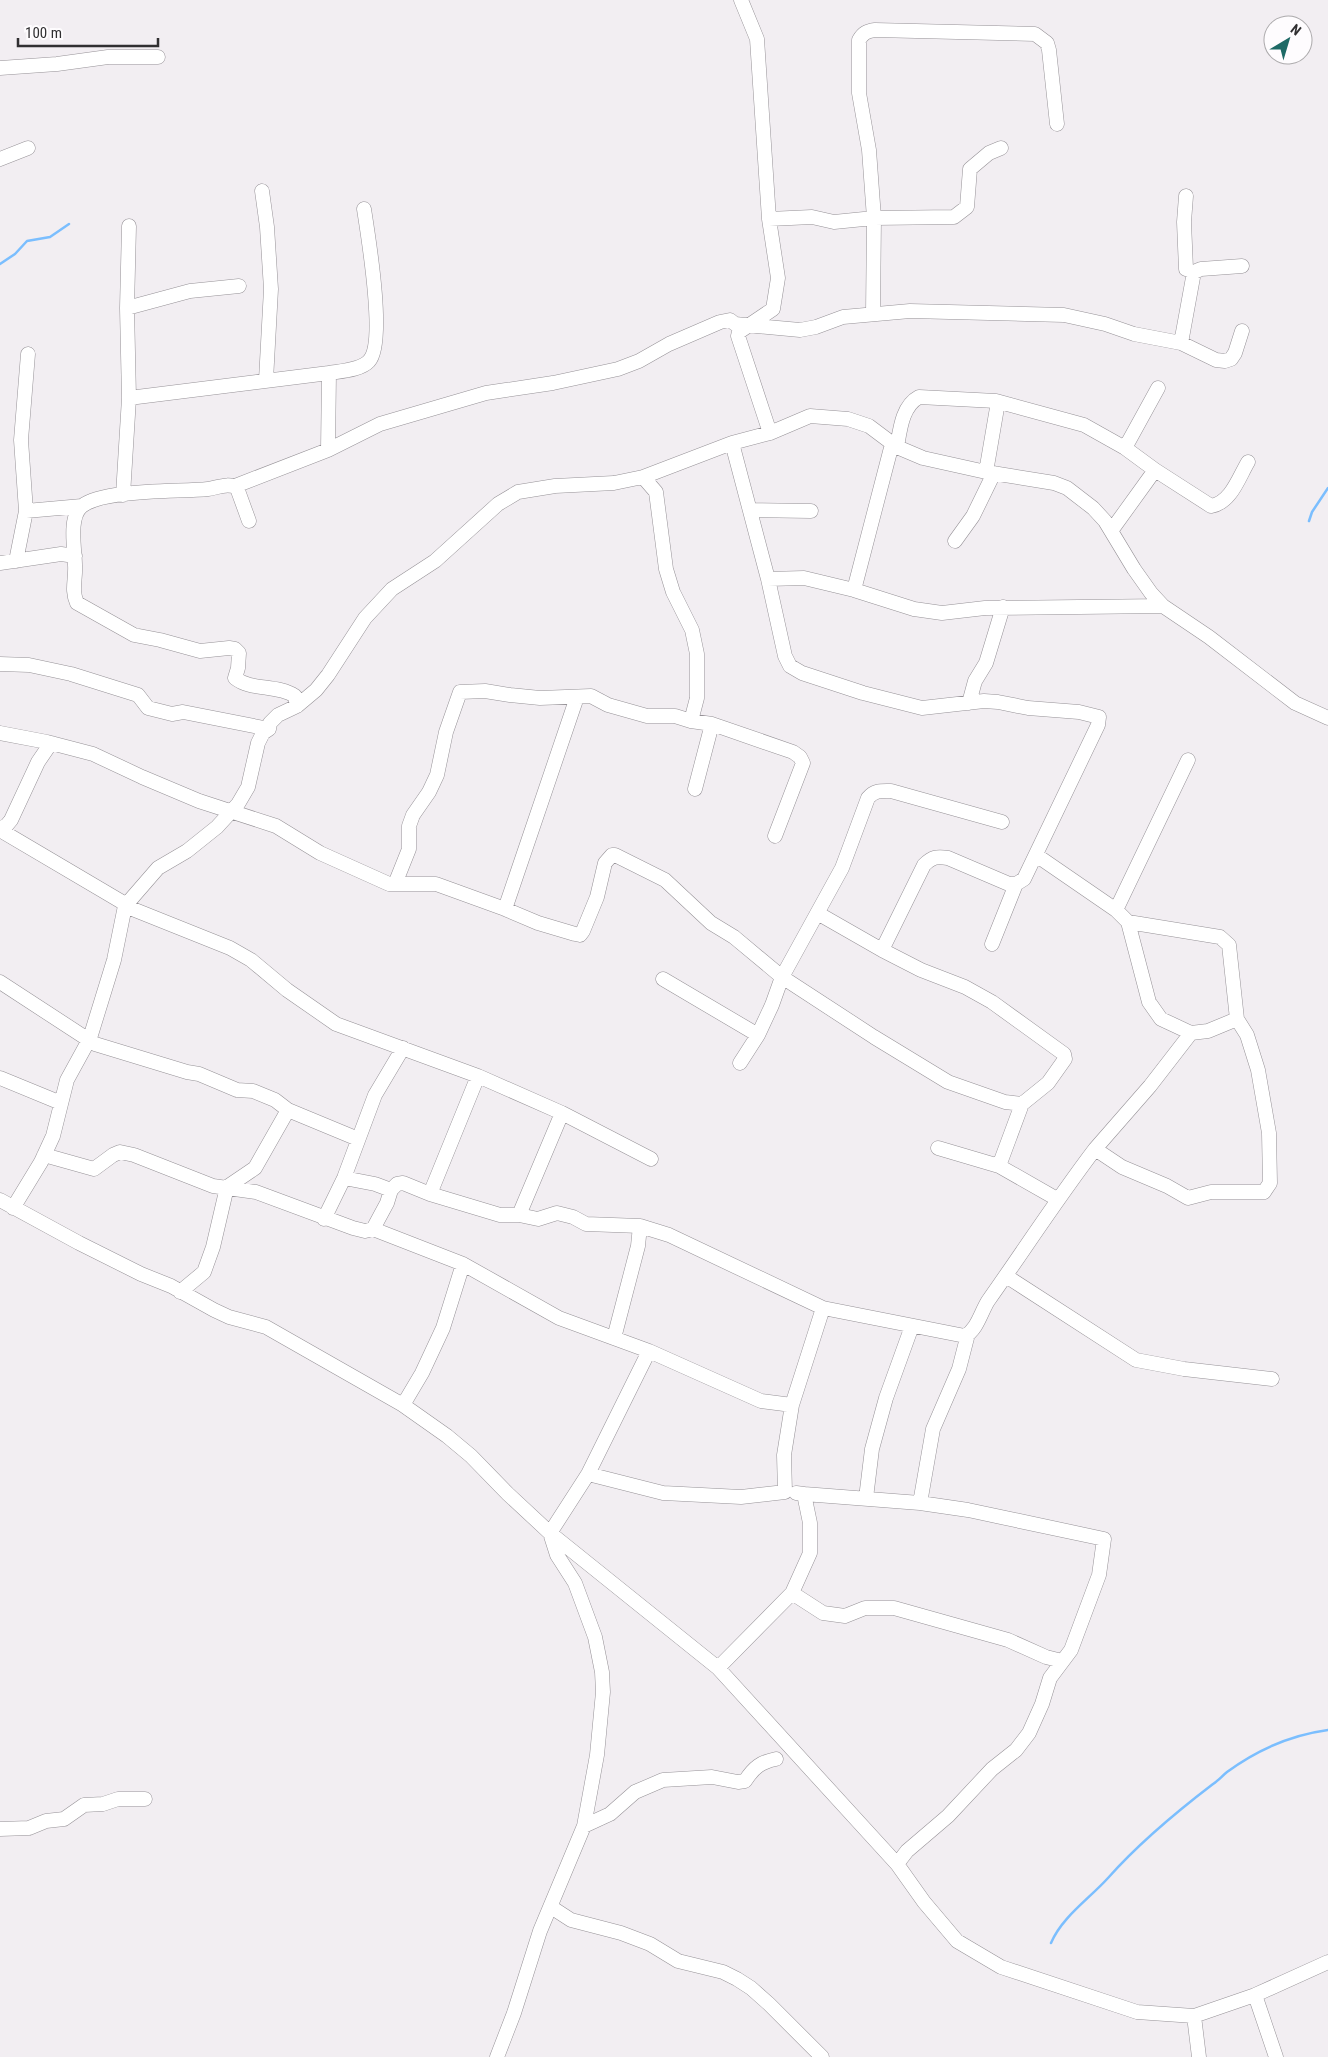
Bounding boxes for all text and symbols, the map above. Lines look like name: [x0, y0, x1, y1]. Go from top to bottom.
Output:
scale bar: [18, 15, 158, 47]
north arrow: [1263, 15, 1313, 65]
text: N: [1288, 21, 1304, 39]
text: 100 m: [25, 24, 62, 42]

